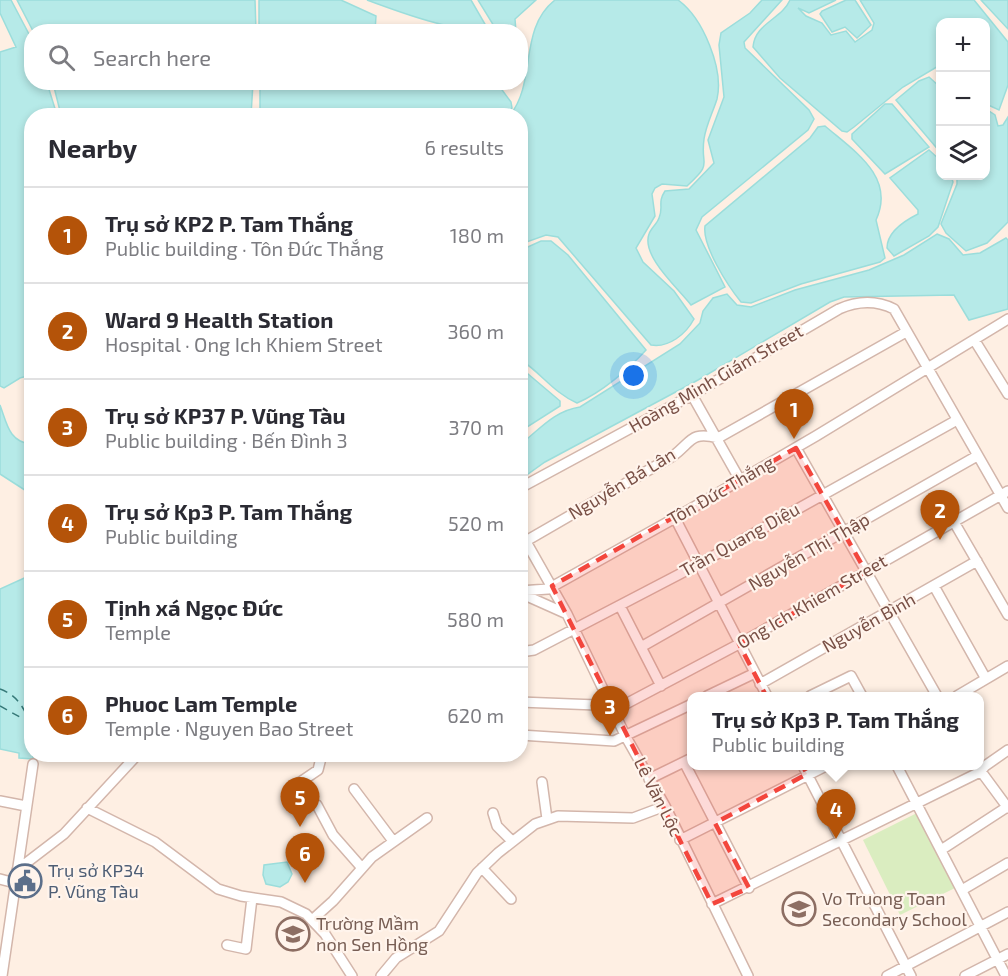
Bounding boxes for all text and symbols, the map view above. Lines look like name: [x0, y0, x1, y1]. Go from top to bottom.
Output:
map controls: [936, 18, 990, 180]
button: +: [936, 18, 990, 72]
search box: [24, 24, 528, 90]
icon: search: [45, 41, 78, 74]
text: Search here: [93, 44, 211, 70]
button: −: [936, 72, 990, 126]
button: layers: [936, 126, 990, 180]
text: Nearby: [48, 132, 137, 163]
text: 6 results: [424, 135, 504, 159]
text: Trụ sở KP2 P. Tam Thắng: [105, 210, 353, 236]
text: 1: [63, 223, 72, 247]
text: 180 m: [450, 223, 504, 247]
text: Public building · Tôn Đức Thắng: [105, 236, 384, 260]
text: Ward 9 Health Station: [105, 306, 333, 332]
text: 2: [62, 319, 73, 343]
text: 360 m: [447, 319, 504, 343]
street label: Hoàng Minh Giám Street: [625, 319, 807, 437]
text: Hospital · Ong Ich Khiem Street: [105, 332, 383, 356]
your location: [619, 361, 648, 390]
pin: 1: [774, 390, 814, 439]
text: Trụ sở KP37 P. Vũng Tàu: [105, 402, 346, 428]
text: 3: [62, 415, 73, 439]
text: 370 m: [449, 415, 504, 439]
text: Public building · Bến Đình 3: [105, 428, 348, 452]
street label: Nguyễn Bá Lân: [564, 443, 679, 524]
street label: Tôn Đức Thắng: [663, 451, 778, 530]
pin: 2: [920, 490, 960, 540]
street label: Trần Quang Diệu: [676, 497, 803, 581]
text: Trụ sở Kp3 P. Tam Thắng: [105, 498, 352, 524]
street label: Nguyễn Thị Thập: [744, 508, 873, 595]
text: 4: [61, 511, 74, 535]
text: 520 m: [448, 511, 504, 535]
text: Public building: [105, 524, 238, 548]
street label: Ong Ich Khiem Street: [733, 549, 891, 653]
street label: Nguyễn Bình: [818, 588, 919, 657]
text: Tịnh xá Ngọc Đức: [105, 594, 283, 620]
text: 5: [62, 607, 73, 631]
text: 580 m: [447, 607, 504, 631]
text: Temple: [105, 620, 171, 644]
pin: 3: [590, 686, 630, 736]
text: Phuoc Lam Temple: [105, 690, 297, 716]
popup: [687, 692, 984, 770]
text: 6: [62, 703, 73, 727]
text: 620 m: [447, 703, 504, 727]
text: Trụ sở Kp3 P. Tam Thắng: [712, 706, 959, 732]
text: Temple · Nguyen Bao Street: [105, 716, 353, 740]
text: Public building: [712, 732, 844, 756]
street label: Lê Văn Lộc: [630, 753, 688, 840]
pin: 5: [280, 778, 320, 827]
pin: 4: [816, 790, 856, 839]
pin: 6: [286, 834, 324, 883]
place label: Trụ sở KP34 P. Vũng Tàu: [48, 859, 144, 902]
public building icon: Trụ sở KP34 P. Vũng Tàu: [7, 863, 43, 899]
place label: Vo Truong Toan Secondary School: [822, 887, 967, 930]
school or university icon: Vo Truong Toan Secondary School: [781, 891, 817, 927]
place label: Trường Mầm non Sen Hồng: [316, 912, 428, 955]
school or university icon: Trường Mầm non Sen Hồng: [275, 916, 311, 952]

